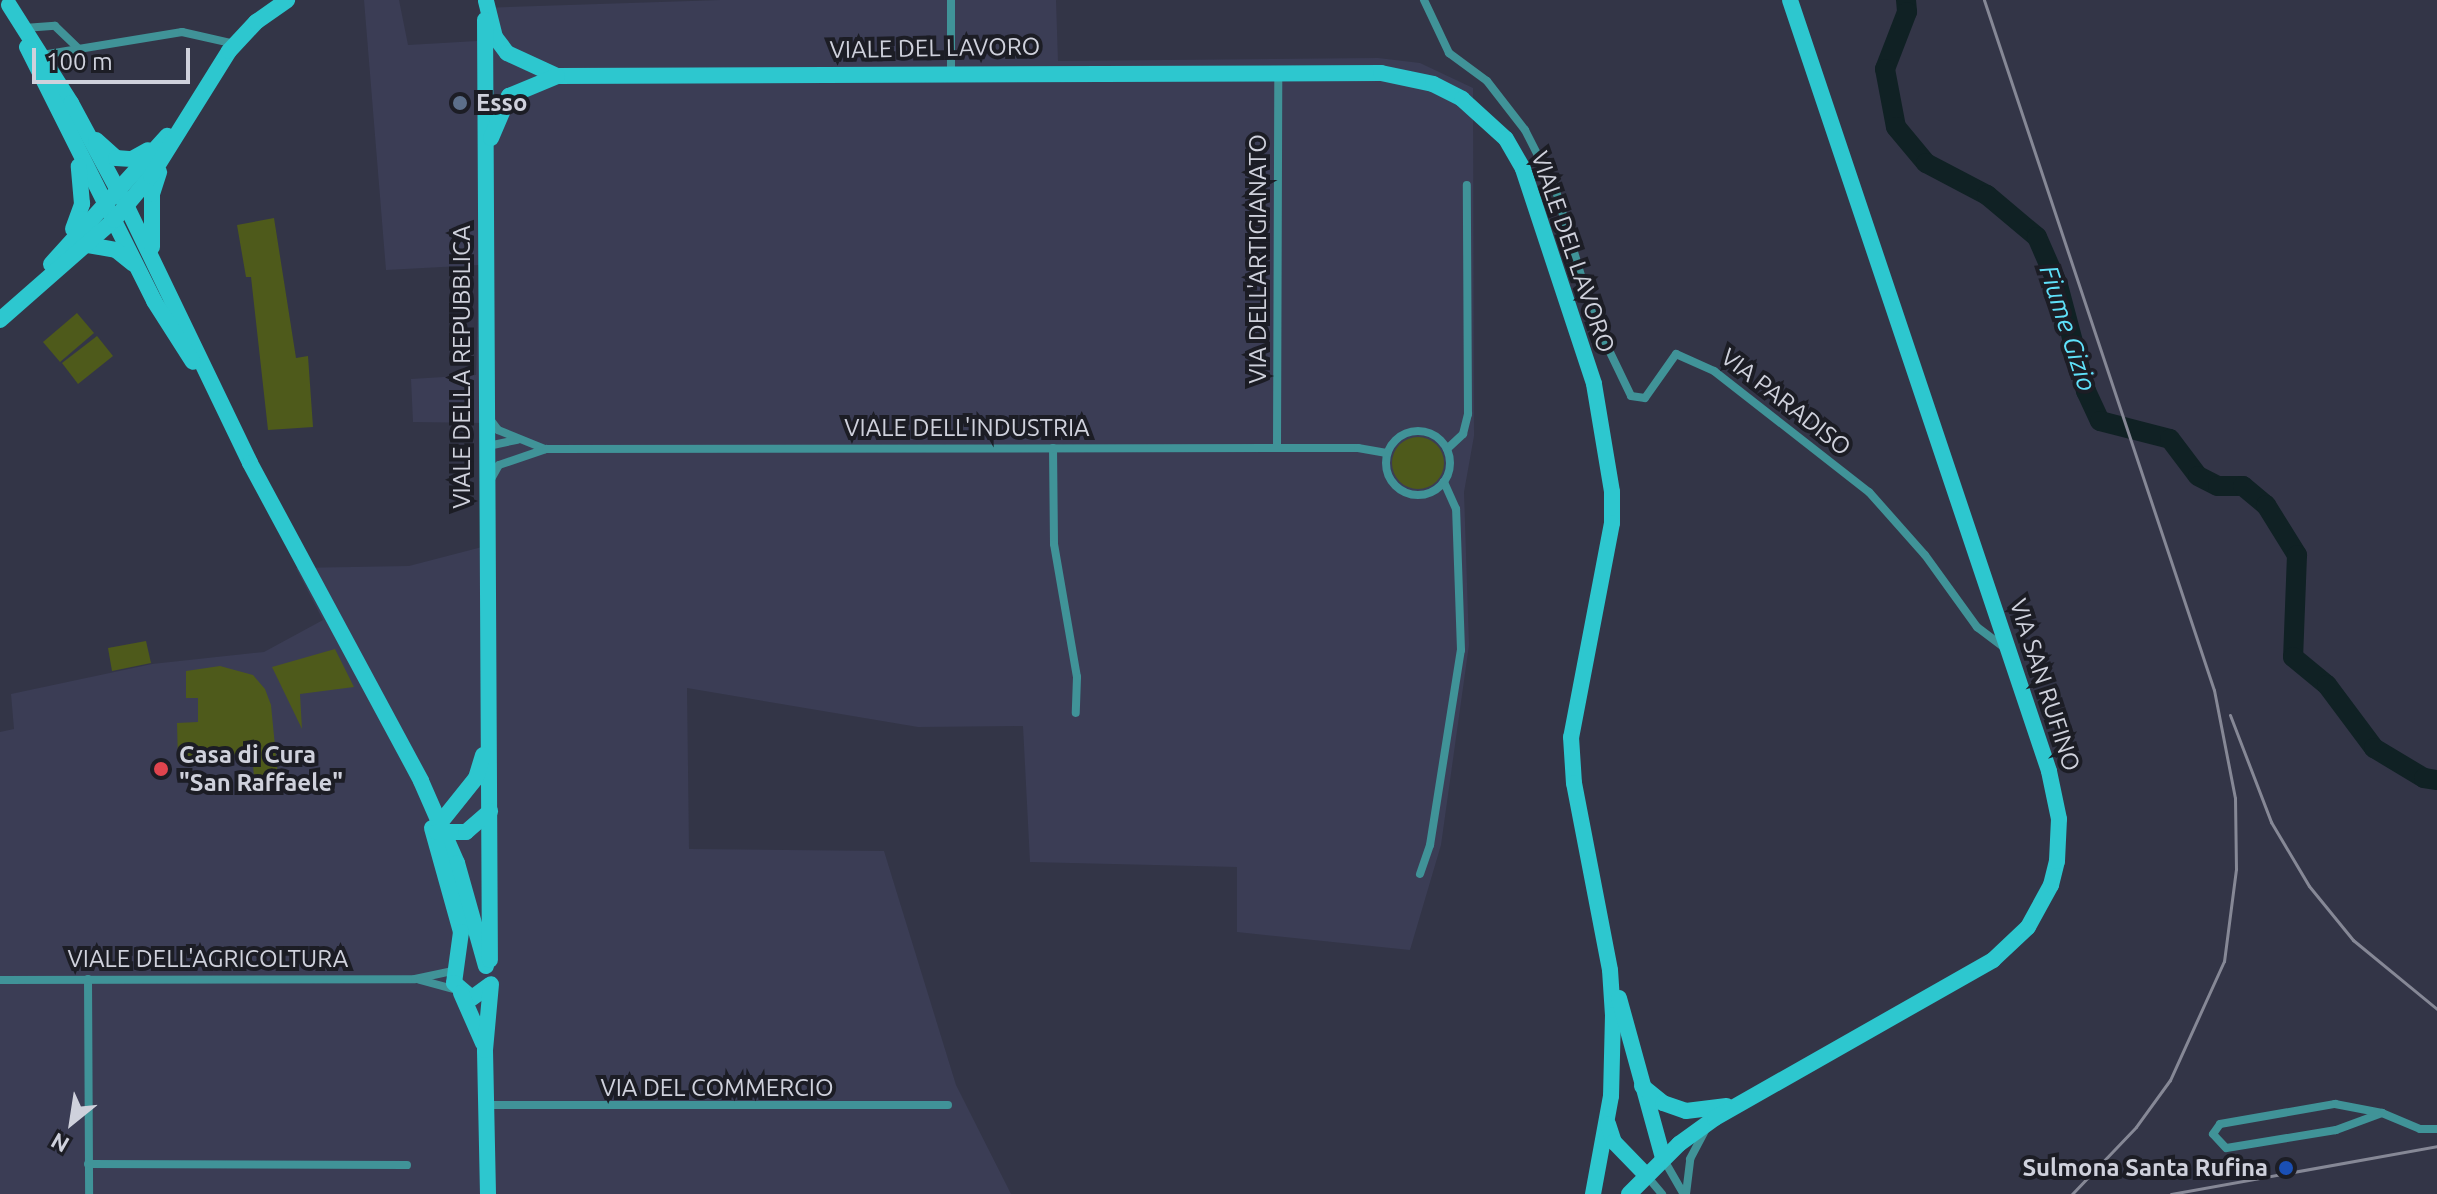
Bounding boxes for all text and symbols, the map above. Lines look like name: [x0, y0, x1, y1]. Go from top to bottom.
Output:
scale bar: [36, 32, 194, 82]
street label: VIALE DEL LAVORO: [829, 32, 1041, 64]
text: 100 m: [46, 48, 113, 75]
place label: Esso: [476, 89, 527, 117]
marker: Esso: [451, 94, 469, 112]
street label: VIA DELL'ARTIGIANATO: [1244, 134, 1272, 384]
street label: VIALE DEL LAVORO: [1525, 148, 1621, 356]
street label: VIALE DELLA REPUBBLICA: [448, 225, 476, 509]
water label: Fiume Gizio: [2033, 261, 2103, 395]
street label: VIA PARADISO: [1715, 342, 1857, 462]
street label: VIALE DELL'INDUSTRIA: [844, 414, 1090, 442]
street label: VIA SAN RUFINO: [2004, 595, 2086, 775]
place label: Casa di Cura "San Raffaele": [179, 741, 343, 797]
marker: Casa di Cura "San Raffaele": [150, 758, 172, 780]
street label: VIALE DELL'AGRICOLTURA: [68, 945, 348, 973]
street label: VIA DEL COMMERCIO: [600, 1074, 834, 1102]
north arrow: [32, 1082, 112, 1162]
text: N: [46, 1128, 73, 1158]
place label: Sulmona Santa Rufina: [2022, 1154, 2268, 1182]
marker: Sulmona Santa Rufina: [2275, 1157, 2297, 1179]

